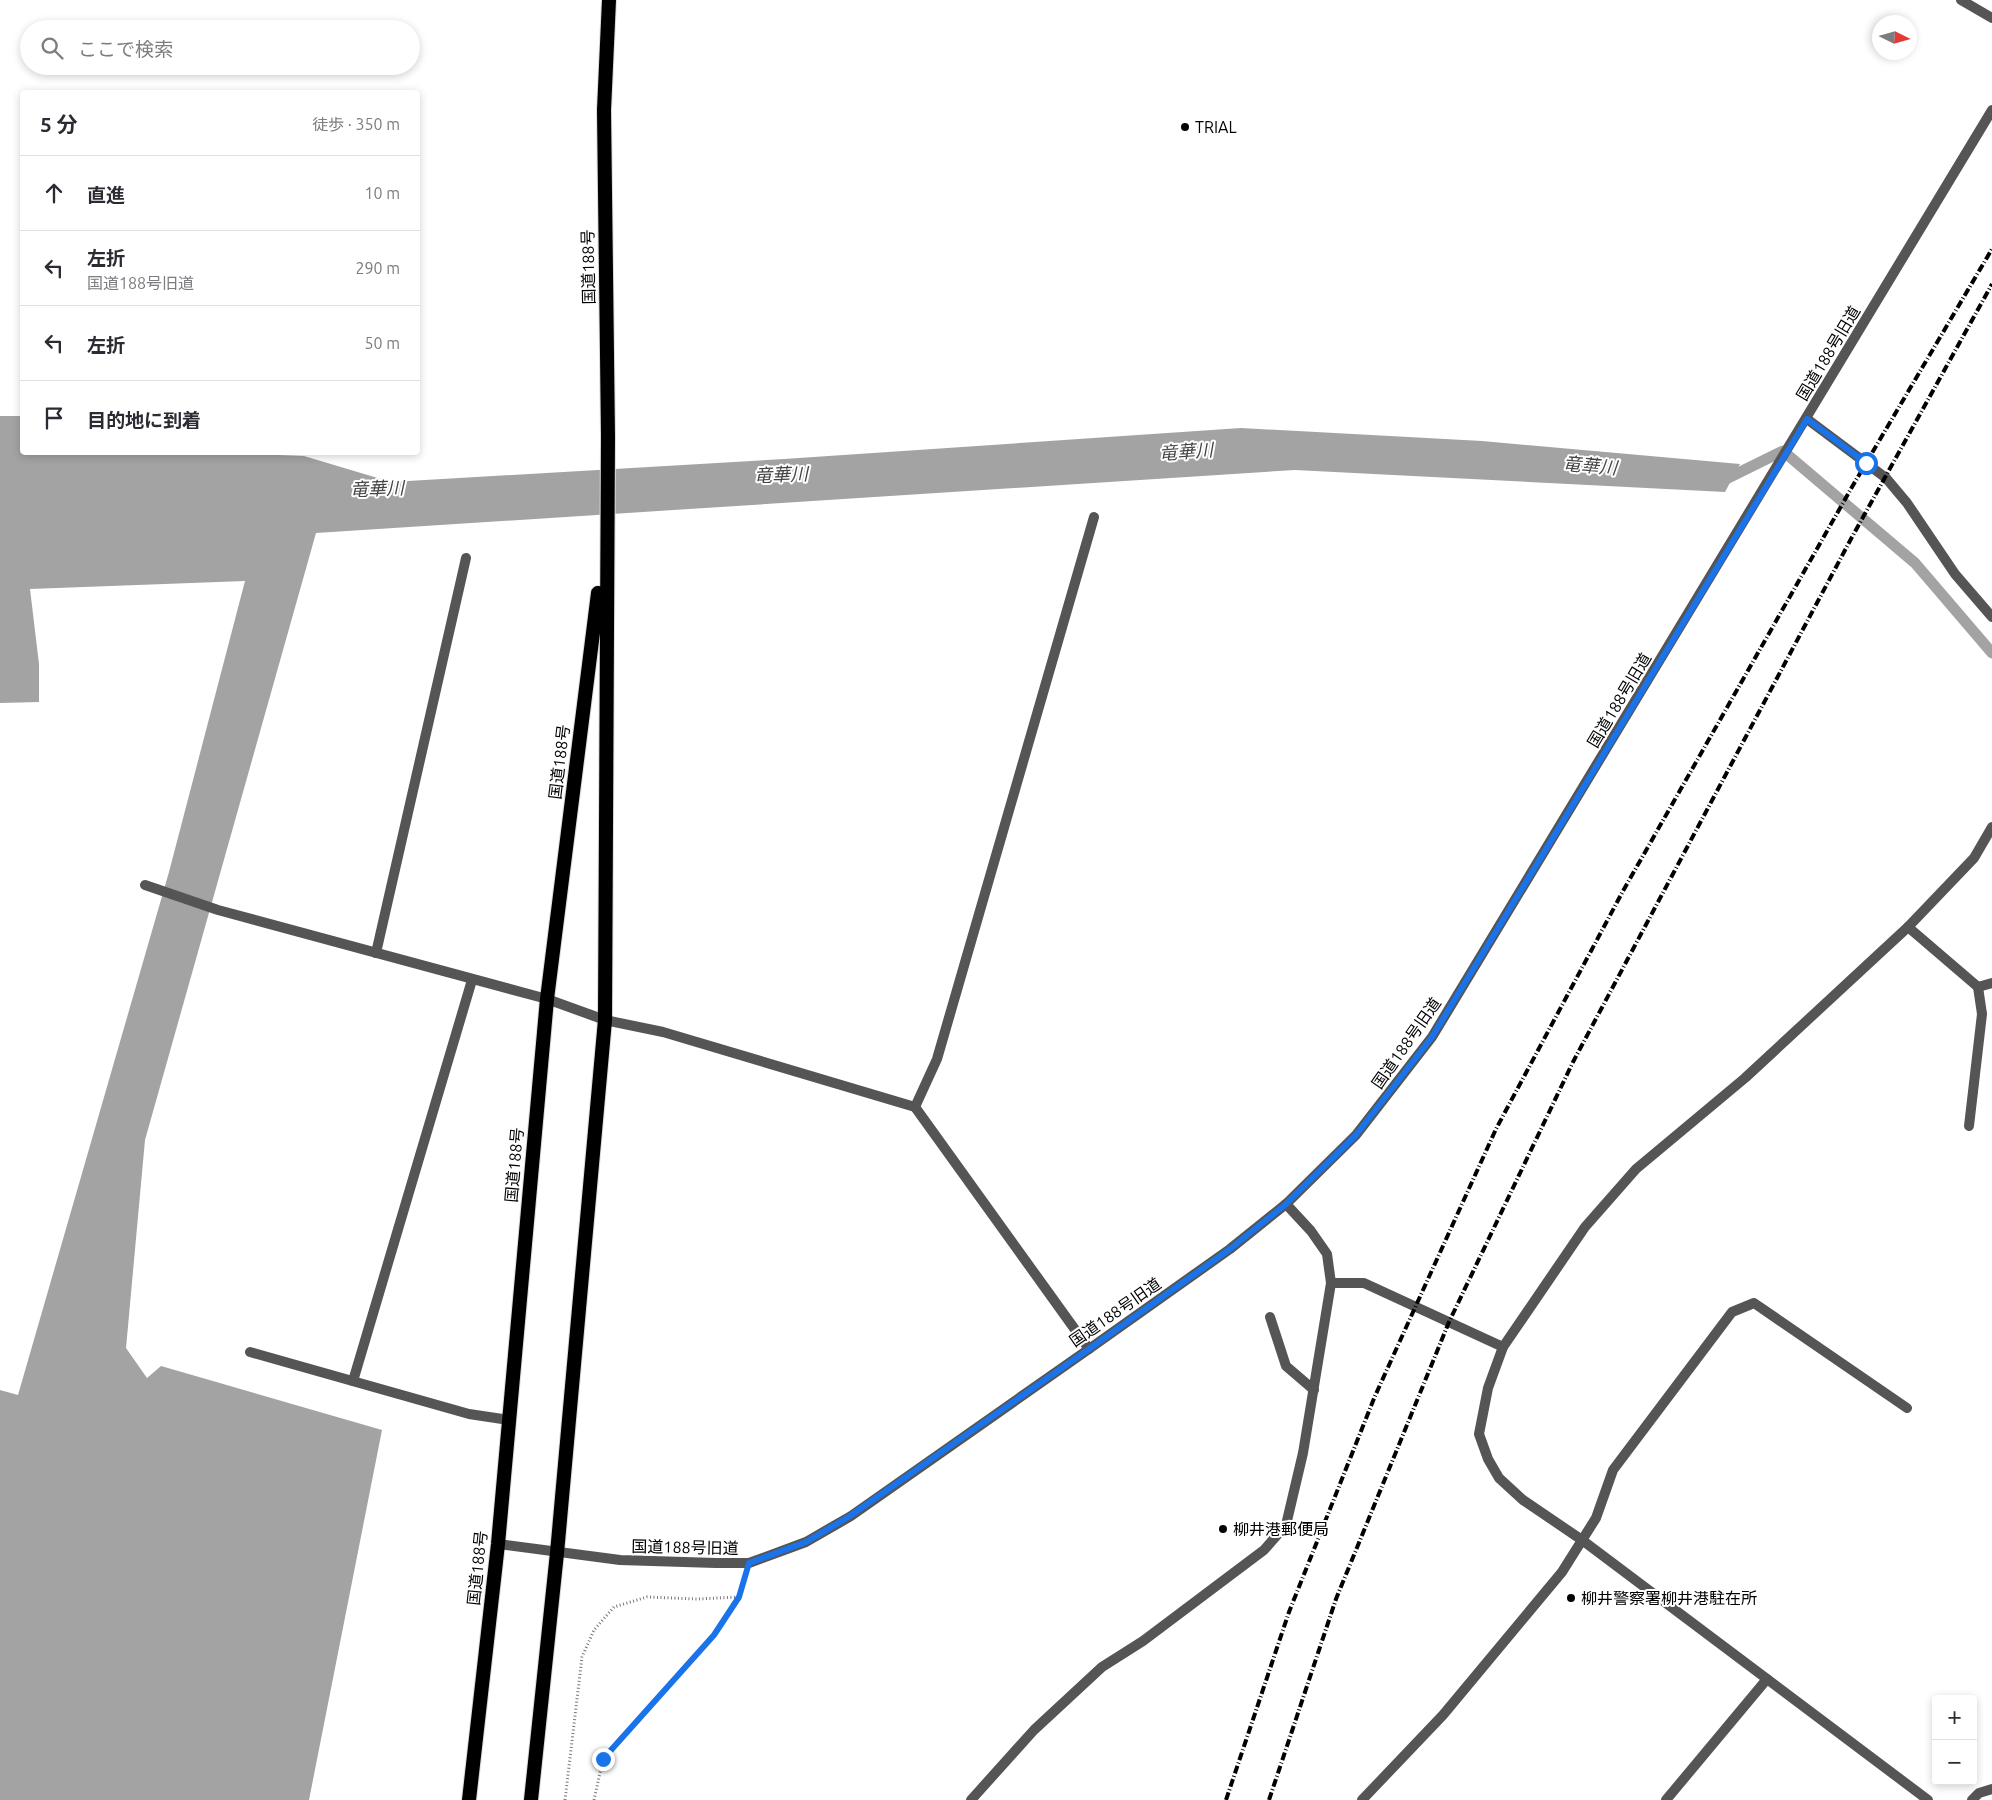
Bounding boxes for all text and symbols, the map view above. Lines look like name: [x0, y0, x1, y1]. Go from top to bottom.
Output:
north arrow: [1872, 15, 1917, 60]
search box: [20, 20, 420, 75]
icon: search: [38, 34, 66, 62]
text: ここで検索: [78, 38, 173, 60]
text: 5 分: [40, 112, 78, 136]
text: 徒歩 · 350 m: [312, 115, 400, 133]
place label: TRIAL: [1195, 118, 1237, 136]
marker: TRIAL: [1179, 121, 1191, 133]
icon: ahead: [40, 179, 68, 207]
text: 直進: [87, 184, 125, 206]
text: 10 m: [364, 184, 400, 202]
street label: 国道188号: [578, 229, 598, 305]
text: 左折: [87, 247, 125, 269]
icon: left: [40, 254, 68, 282]
text: 290 m: [355, 259, 400, 277]
text: 国道188号旧道: [87, 274, 194, 292]
street label: 国道188号旧道: [1793, 302, 1863, 404]
icon: left: [40, 329, 68, 357]
text: 左折: [87, 334, 125, 356]
text: 50 m: [364, 334, 400, 352]
icon: arrive: [40, 404, 68, 432]
text: 目的地に到着: [87, 409, 201, 431]
water label: 竜華川: [1158, 439, 1216, 463]
route start: [1855, 452, 1878, 475]
water label: 竜華川: [1562, 453, 1620, 477]
water label: 竜華川: [754, 463, 810, 485]
water label: 竜華川: [350, 477, 406, 499]
street label: 国道188号旧道: [1584, 649, 1654, 751]
street label: 国道188号: [545, 724, 573, 800]
street label: 国道188号旧道: [1368, 994, 1444, 1092]
street label: 国道188号: [502, 1127, 526, 1203]
street label: 国道188号旧道: [1066, 1274, 1164, 1350]
place label: 柳井港郵便局: [1233, 1520, 1329, 1538]
marker: 柳井港郵便局: [1217, 1523, 1229, 1535]
street label: 国道188号: [464, 1530, 490, 1606]
street label: 国道188号旧道: [631, 1537, 739, 1557]
place label: 柳井警察署柳井港駐在所: [1581, 1589, 1757, 1607]
marker: 柳井警察署柳井港駐在所: [1565, 1592, 1577, 1604]
map controls: [1932, 1695, 1977, 1785]
button: +: [1932, 1695, 1977, 1740]
button: −: [1932, 1740, 1977, 1785]
route end: [592, 1748, 615, 1771]

